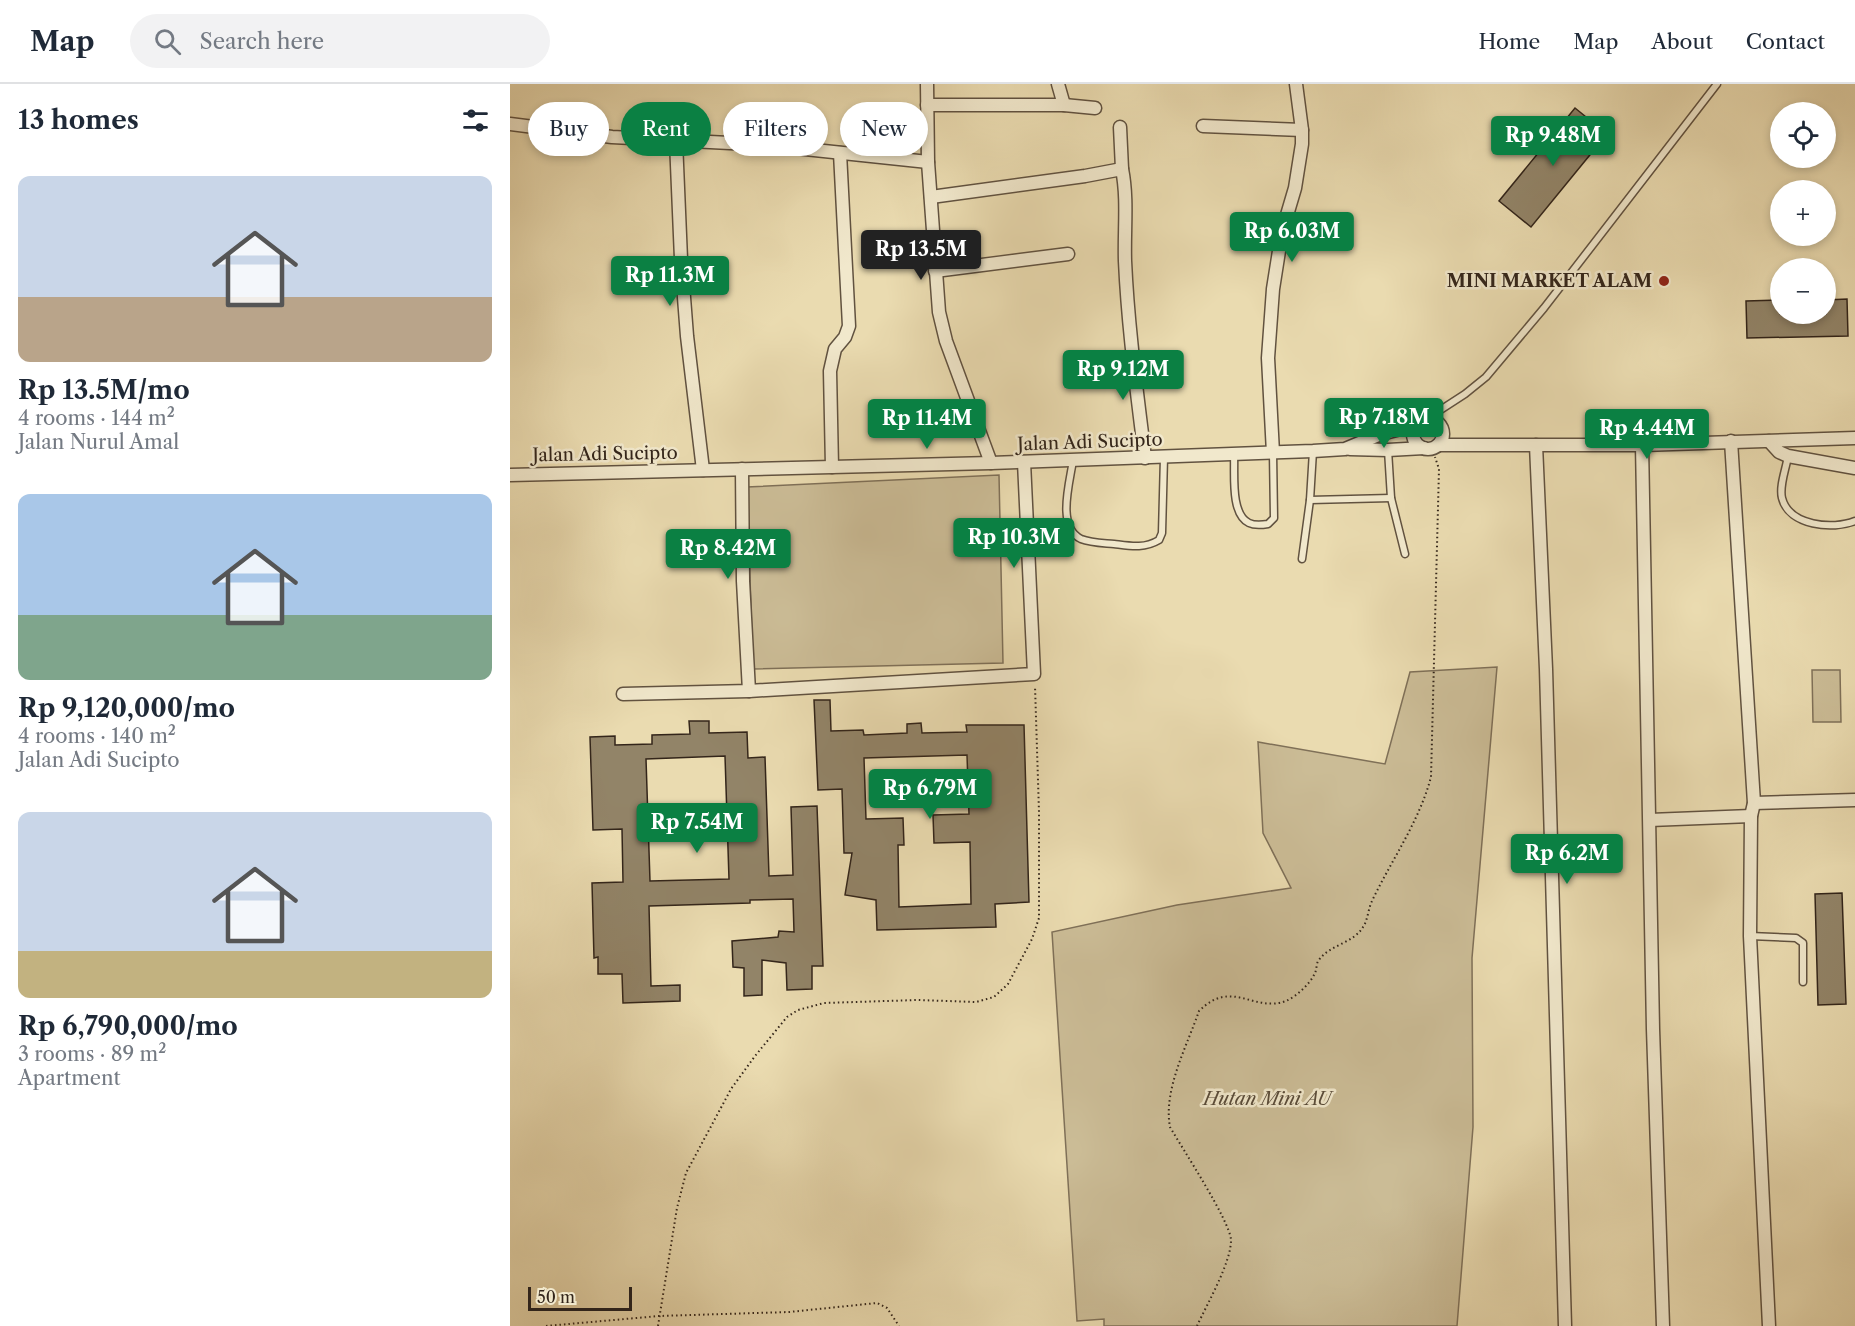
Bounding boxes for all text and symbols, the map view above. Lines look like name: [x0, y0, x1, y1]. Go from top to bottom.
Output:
search box: [130, 14, 550, 68]
text: Map: [30, 24, 94, 58]
icon: search: [151, 25, 184, 58]
text: Search here: [199, 28, 324, 55]
text: Home: [1479, 29, 1540, 54]
text: Map: [1573, 29, 1618, 54]
text: About: [1651, 29, 1713, 54]
text: Contact: [1746, 29, 1825, 54]
chip: Buy: [528, 102, 609, 156]
chip: Rent: [621, 102, 711, 156]
chip: Filters: [723, 102, 828, 156]
chip: New: [840, 102, 928, 156]
map controls: [1770, 102, 1836, 324]
button: locate: [1770, 102, 1836, 168]
text: 13 homes: [18, 104, 139, 136]
icon: filters: [459, 104, 492, 137]
pin: Rp 9.48M: [1491, 116, 1615, 167]
text: Rp 9.48M: [1505, 123, 1601, 147]
button: +: [1770, 180, 1836, 246]
pin: Rp 6.03M: [1230, 212, 1354, 263]
icon: home: [201, 215, 309, 323]
text: Rp 6.03M: [1244, 219, 1340, 243]
pin: Rp 13.5M: [859, 230, 983, 281]
text: Rp 13.5M: [875, 237, 967, 261]
pin: Rp 11.3M: [608, 256, 732, 307]
button: −: [1770, 258, 1836, 324]
text: Rp 11.3M: [625, 263, 715, 287]
place label: MINI MARKET ALAM: [1447, 270, 1652, 292]
marker: MINI MARKET ALAM: [1657, 274, 1671, 288]
pin: Rp 9.12M: [1061, 350, 1185, 401]
text: Rp 9.12M: [1077, 357, 1169, 381]
text: Rp 13.5M/mo: [18, 374, 190, 406]
pin: Rp 7.18M: [1322, 398, 1446, 449]
pin: Rp 11.4M: [865, 399, 989, 450]
text: Rp 7.18M: [1338, 405, 1430, 429]
text: 4 rooms · 144 m²: [18, 406, 175, 430]
text: Rp 11.4M: [882, 406, 972, 430]
pin: Rp 4.44M: [1585, 409, 1709, 460]
text: Rp 4.44M: [1599, 416, 1695, 440]
street label: Jalan Adi Sucipto: [1014, 428, 1163, 456]
text: Jalan Nurul Amal: [18, 430, 179, 454]
street label: Jalan Adi Sucipto: [529, 442, 678, 466]
pin: Rp 10.3M: [952, 518, 1076, 569]
text: Rp 10.3M: [967, 525, 1061, 549]
pin: Rp 8.42M: [666, 529, 790, 580]
icon: home: [201, 533, 309, 641]
text: Rp 8.42M: [680, 536, 776, 560]
text: Rp 9,120,000/mo: [18, 692, 235, 724]
text: 4 rooms · 140 m²: [18, 724, 176, 748]
text: Jalan Adi Sucipto: [18, 748, 180, 772]
pin: Rp 6.79M: [868, 769, 992, 820]
text: Rp 6.79M: [883, 776, 977, 800]
pin: Rp 7.54M: [635, 803, 759, 854]
text: Rp 7.54M: [651, 810, 743, 834]
pin: Rp 6.2M: [1512, 834, 1622, 885]
text: Rp 6.2M: [1525, 841, 1609, 865]
icon: home: [201, 851, 309, 959]
text: Rp 6,790,000/mo: [18, 1010, 238, 1042]
text: 3 rooms · 89 m²: [18, 1042, 166, 1066]
text: Apartment: [18, 1066, 121, 1090]
park label: Hutan Mini AU: [1201, 1088, 1334, 1110]
scale bar: [528, 1284, 632, 1312]
text: 50 m: [537, 1287, 575, 1307]

